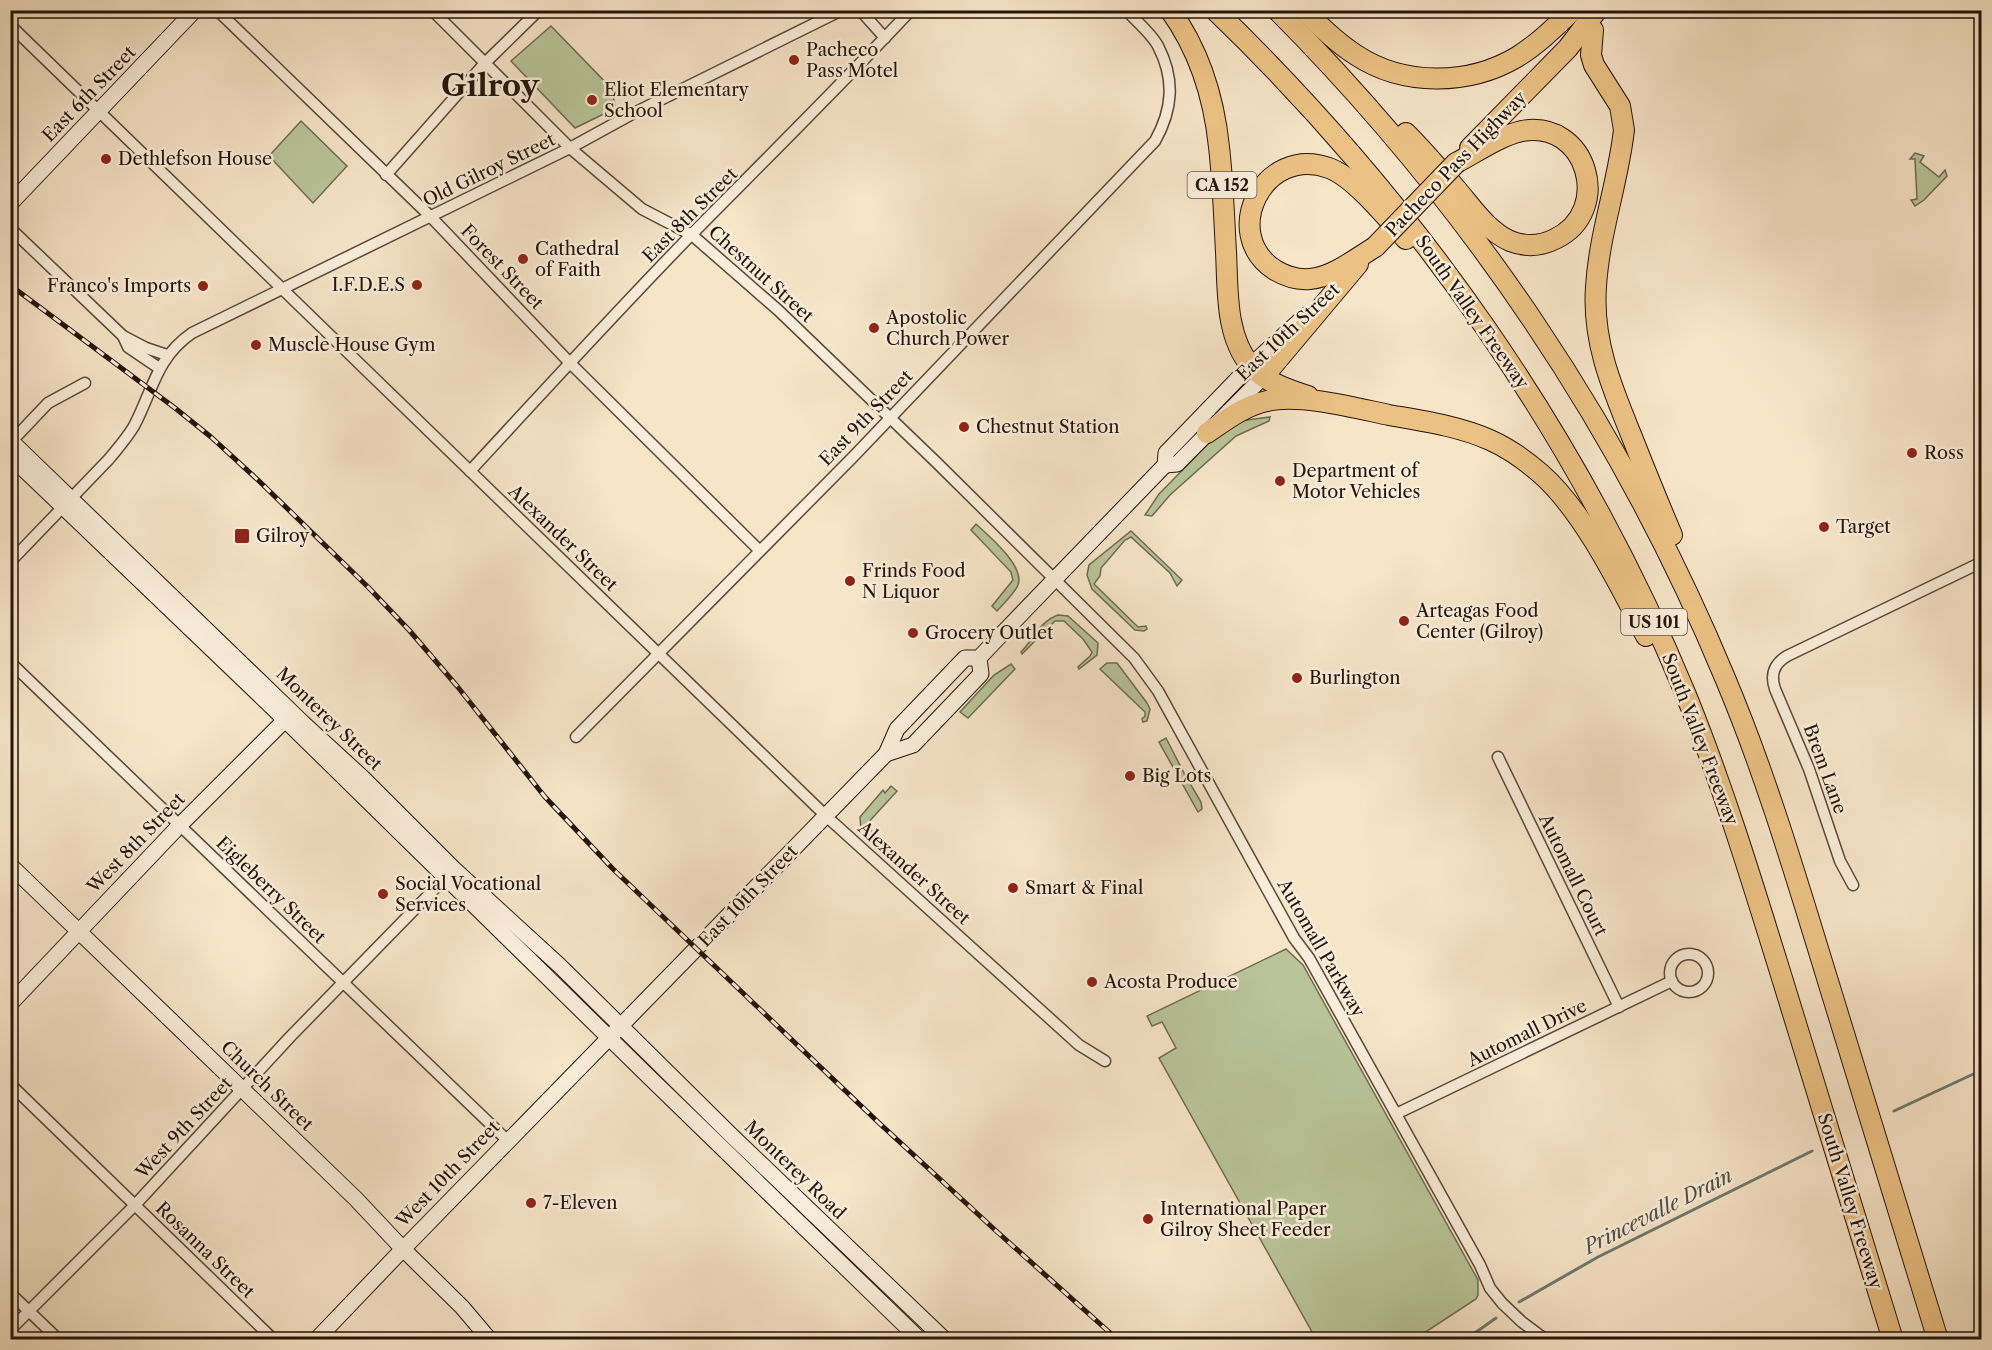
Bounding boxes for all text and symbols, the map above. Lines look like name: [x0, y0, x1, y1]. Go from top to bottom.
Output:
place label: Pacheco Pass Motel: [806, 39, 898, 82]
street label: East 6th Street: [38, 41, 141, 147]
marker: Pacheco Pass Motel: [787, 53, 801, 67]
district label: Gilroy: [441, 67, 541, 104]
place label: Eliot Elementary School: [604, 79, 750, 122]
street label: Pacheco Pass Highway: [1381, 86, 1532, 241]
marker: Eliot Elementary School: [585, 93, 599, 107]
street label: Old Gilroy Street: [419, 128, 559, 212]
place label: Dethlefson House: [118, 148, 272, 170]
marker: Dethlefson House: [99, 152, 113, 166]
street label: East 8th Street: [638, 163, 742, 267]
road number: CA 152: [1188, 172, 1256, 198]
street label: Forest Street: [456, 220, 548, 314]
street label: Chestnut Street: [704, 221, 819, 327]
street label: South Valley Freeway: [1411, 231, 1534, 394]
place label: Cathedral of Faith: [535, 238, 619, 281]
marker: Cathedral of Faith: [516, 252, 530, 266]
place label: I.F.D.E.S: [332, 274, 405, 296]
place label: Franco's Imports: [47, 275, 191, 297]
marker: I.F.D.E.S: [410, 278, 424, 292]
street label: East 10th Street: [1232, 278, 1345, 385]
marker: Franco's Imports: [196, 279, 210, 293]
place label: Apostolic Church Power: [885, 307, 1010, 350]
marker: Apostolic Church Power: [867, 321, 881, 335]
place label: Muscle House Gym: [268, 334, 436, 356]
marker: Muscle House Gym: [249, 338, 263, 352]
street label: East 9th Street: [815, 365, 918, 471]
place label: Chestnut Station: [976, 416, 1120, 438]
marker: Chestnut Station: [957, 420, 971, 434]
place label: Ross: [1924, 442, 1964, 464]
marker: Ross: [1905, 446, 1919, 460]
place label: Department of Motor Vehicles: [1292, 460, 1420, 503]
marker: Department of Motor Vehicles: [1273, 474, 1287, 488]
street label: Alexander Street: [503, 480, 623, 596]
place label: Target: [1836, 516, 1891, 538]
marker: Target: [1817, 520, 1831, 534]
place label: Gilroy: [256, 525, 310, 547]
marker: Gilroy: [233, 527, 251, 545]
place label: Frinds Food N Liquor: [862, 560, 966, 603]
marker: Frinds Food N Liquor: [843, 574, 857, 588]
place label: Arteagas Food Center (Gilroy): [1415, 600, 1543, 643]
road number: US 101: [1621, 609, 1687, 635]
marker: Arteagas Food Center (Gilroy): [1397, 614, 1411, 628]
place label: Grocery Outlet: [925, 622, 1054, 644]
marker: Grocery Outlet: [906, 626, 920, 640]
street label: South Valley Freeway: [1657, 650, 1743, 829]
street label: Monterey Street: [271, 663, 387, 776]
place label: Burlington: [1309, 667, 1401, 689]
marker: Burlington: [1290, 671, 1304, 685]
street label: Brem Lane: [1799, 721, 1851, 817]
place label: Big Lots: [1142, 765, 1211, 787]
marker: Big Lots: [1123, 769, 1137, 783]
street label: West 8th Street: [82, 788, 190, 899]
street label: Automall Court: [1533, 809, 1612, 940]
street label: Alexander Street: [853, 816, 975, 930]
street label: Eigleberry Street: [211, 832, 331, 948]
street label: East 10th Street: [694, 840, 803, 952]
place label: Social Vocational Services: [395, 873, 541, 916]
street label: Automall Parkway: [1272, 874, 1370, 1022]
place label: Smart & Final: [1025, 877, 1143, 899]
marker: Smart & Final: [1006, 881, 1020, 895]
marker: Social Vocational Services: [376, 887, 390, 901]
place label: Acosta Produce: [1103, 971, 1238, 993]
marker: Acosta Produce: [1085, 975, 1099, 989]
street label: Automall Drive: [1463, 995, 1590, 1072]
street label: Church Street: [216, 1036, 318, 1136]
street label: West 9th Street: [131, 1072, 237, 1184]
street label: South Valley Freeway: [1813, 1111, 1887, 1292]
street label: West 10th Street: [391, 1116, 505, 1233]
street label: Monterey Road: [740, 1116, 850, 1224]
water label: Princevalle Drain: [1578, 1163, 1736, 1260]
place label: 7-Eleven: [543, 1192, 618, 1214]
marker: 7-Eleven: [524, 1196, 538, 1210]
street label: Rosanna Street: [151, 1197, 259, 1303]
place label: International Paper Gilroy Sheet Feeder: [1160, 1198, 1331, 1241]
marker: International Paper Gilroy Sheet Feeder: [1141, 1212, 1155, 1226]

